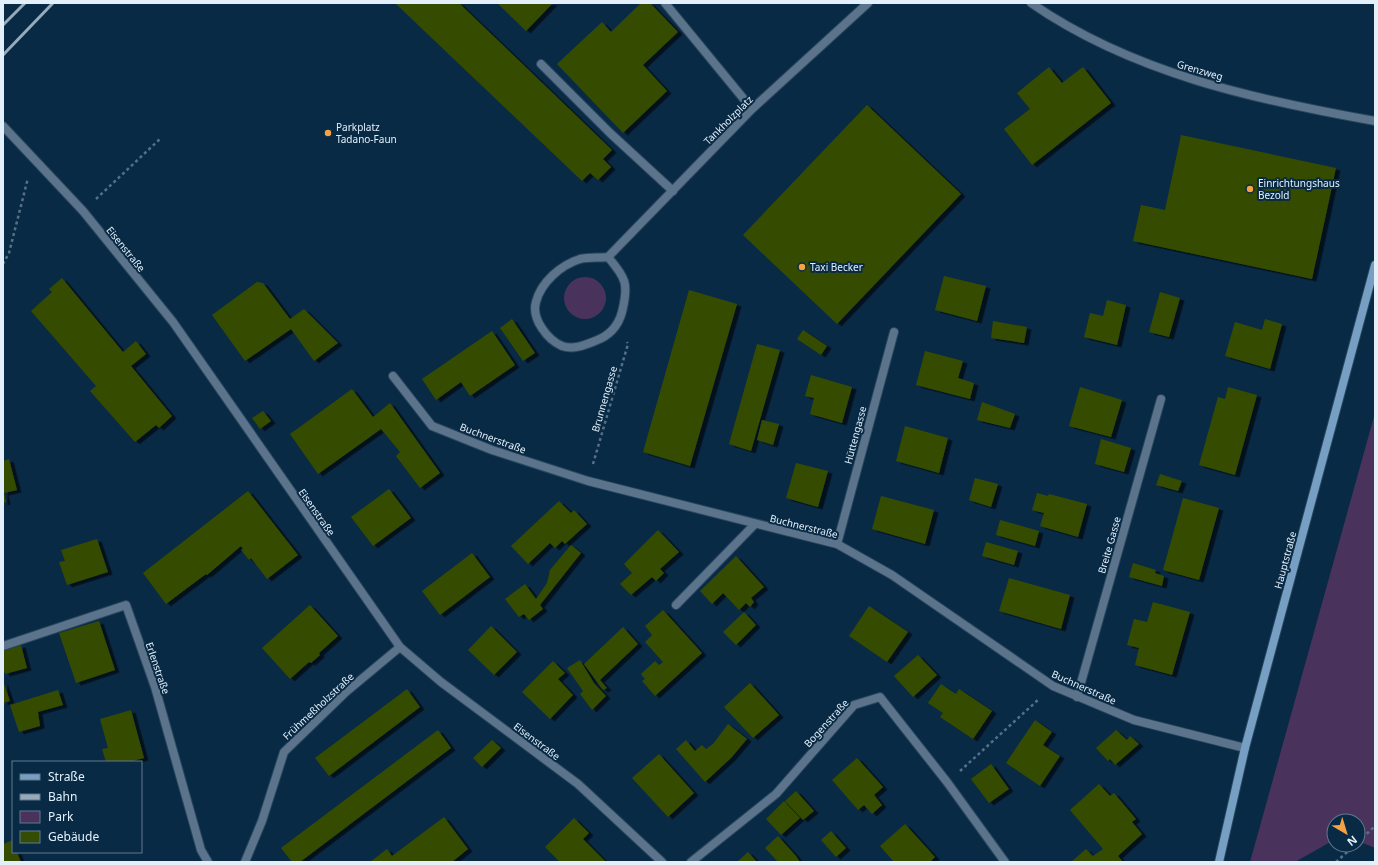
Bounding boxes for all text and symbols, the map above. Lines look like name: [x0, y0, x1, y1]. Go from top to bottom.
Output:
street label: Grenzweg: [1175, 57, 1225, 83]
street label: Tankholzplatz: [700, 92, 756, 148]
place label: Parkplatz Tadano-Faun: [336, 120, 397, 146]
marker: Parkplatz Tadano-Faun: [323, 128, 333, 138]
place label: Einrichtungshaus Bezold: [1258, 176, 1340, 202]
marker: Einrichtungshaus Bezold: [1245, 184, 1255, 194]
street label: Eisenstraße: [103, 223, 149, 275]
place label: Taxi Becker: [810, 260, 863, 274]
marker: Taxi Becker: [797, 262, 807, 272]
street label: Brunnengasse: [588, 364, 620, 434]
street label: Hüttengasse: [841, 404, 870, 466]
street label: Buchnerstraße: [458, 420, 528, 457]
street label: Eisenstraße: [296, 486, 339, 539]
street label: Buchnerstraße: [769, 511, 840, 541]
street label: Breite Gasse: [1094, 515, 1124, 575]
street label: Hauptstraße: [1271, 529, 1299, 590]
street label: Erlenstraße: [143, 640, 174, 696]
street label: Buchnerstraße: [1049, 666, 1119, 708]
street label: Frühmeßholzstraße: [279, 669, 357, 743]
street label: Bogenstraße: [801, 696, 852, 750]
street label: Eisenstraße: [511, 719, 563, 763]
legend: [12, 761, 142, 853]
text: Straße: [48, 768, 85, 785]
text: Bahn: [48, 788, 77, 805]
text: Park: [48, 808, 74, 825]
north arrow: [1326, 813, 1366, 853]
text: Gebäude: [48, 828, 99, 845]
text: N: [1344, 833, 1361, 850]

